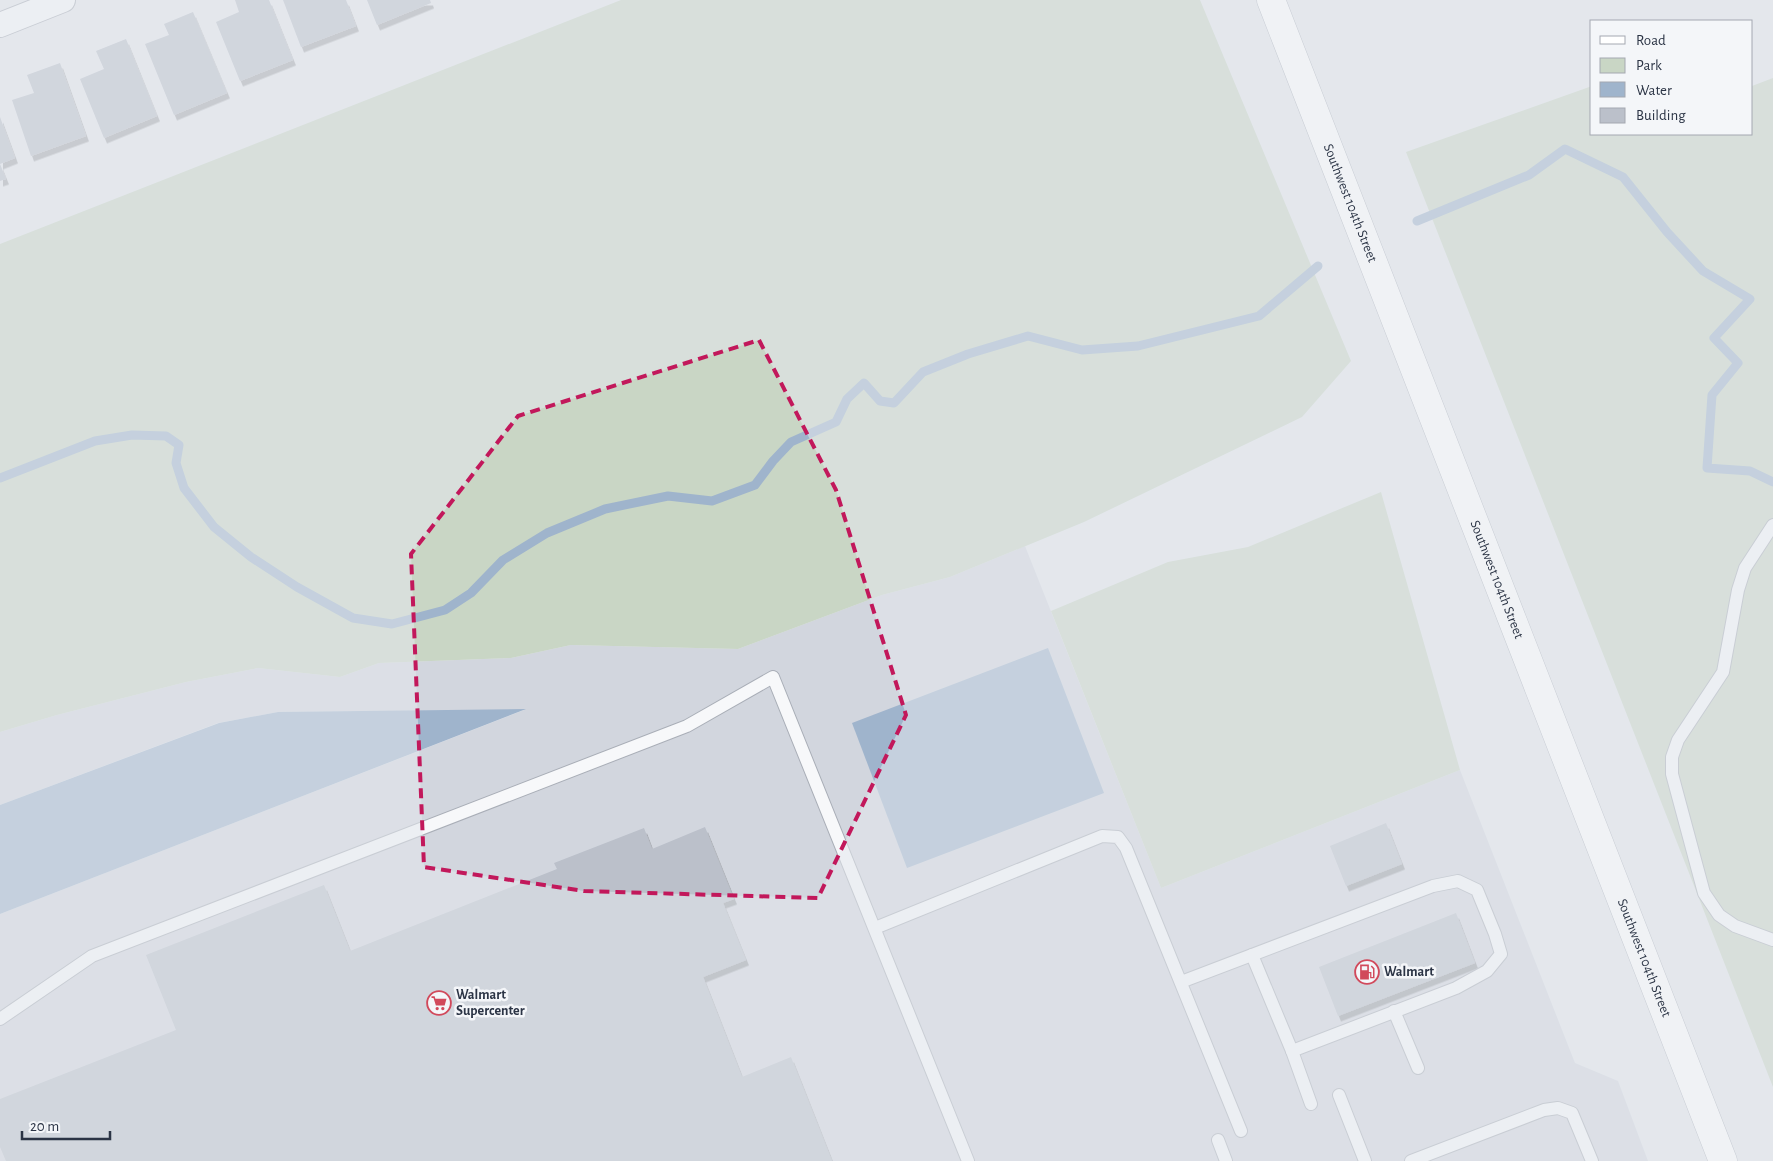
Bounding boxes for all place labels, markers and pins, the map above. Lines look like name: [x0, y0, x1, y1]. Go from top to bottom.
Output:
fuel station icon: Walmart: [1354, 959, 1380, 985]
place label: Walmart: [1384, 965, 1434, 979]
place label: Walmart Supercenter: [456, 988, 525, 1018]
supermarket icon: Walmart Supercenter: [426, 990, 452, 1016]

